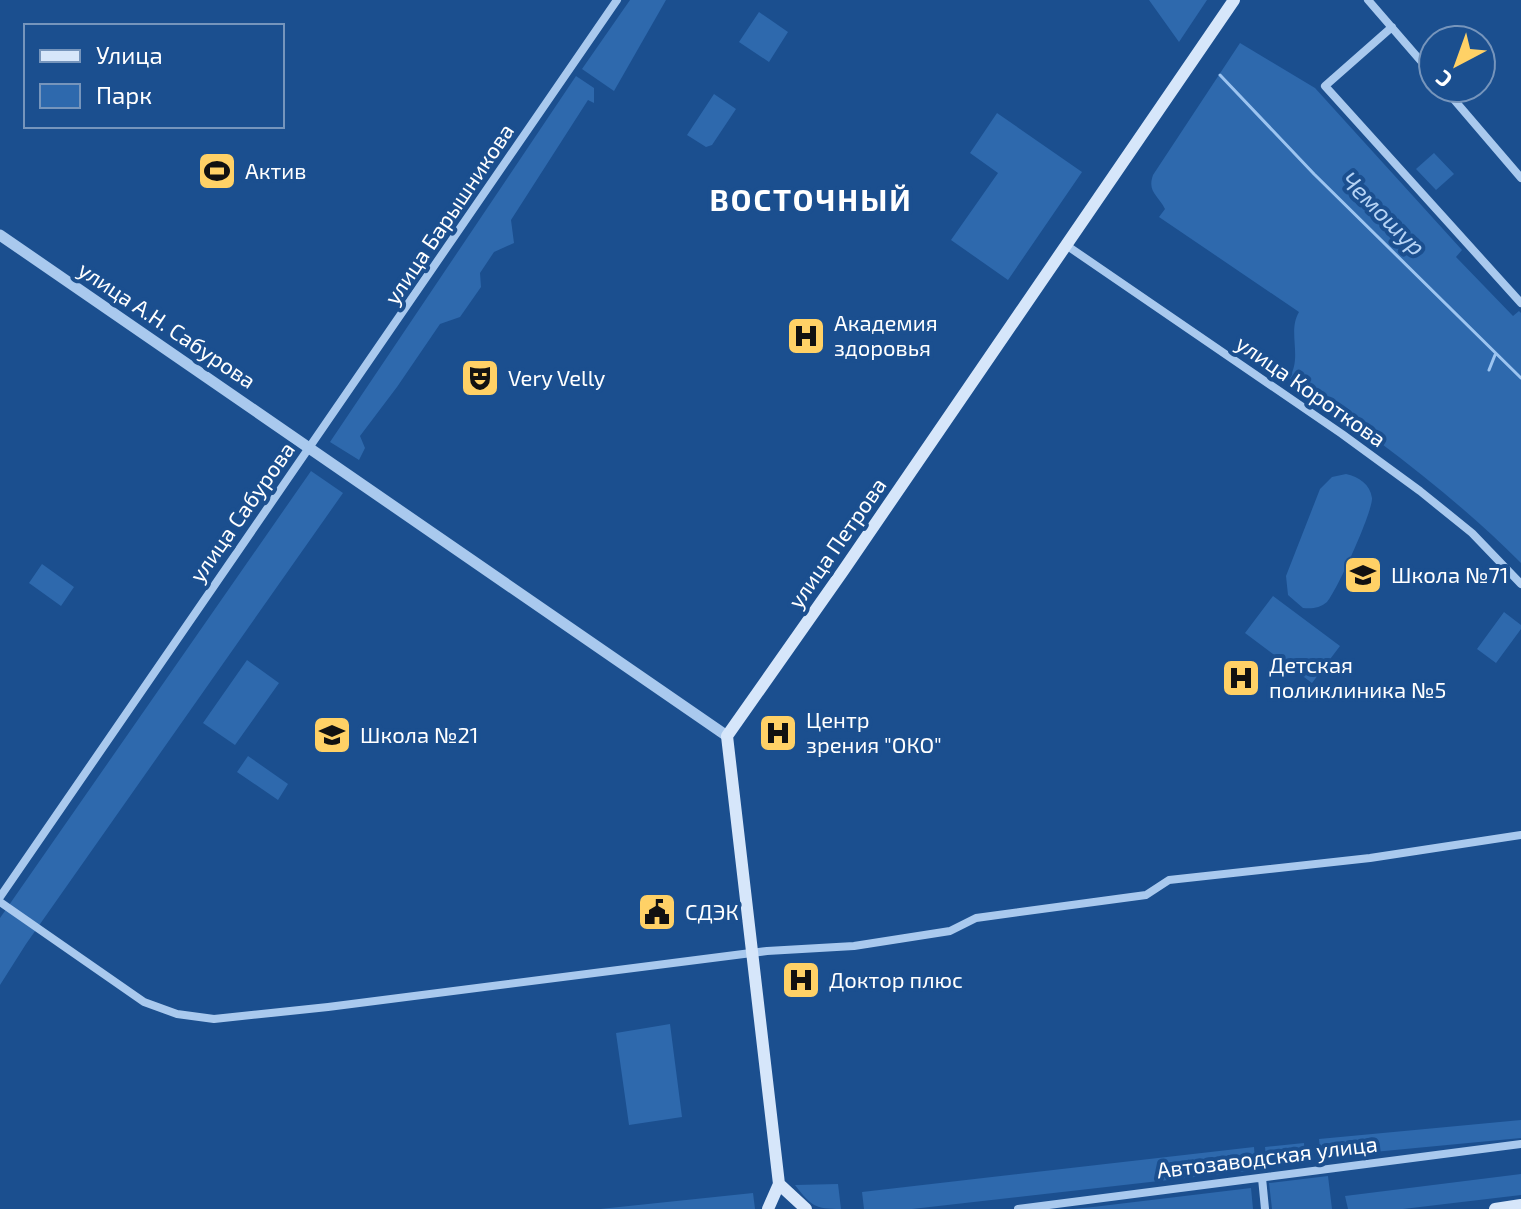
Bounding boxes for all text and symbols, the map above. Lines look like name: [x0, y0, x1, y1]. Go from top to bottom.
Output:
legend: [24, 24, 284, 128]
north arrow: [1417, 24, 1497, 104]
text: Улица: [96, 40, 163, 69]
text: С: [1430, 66, 1457, 94]
text: Парк: [96, 80, 152, 109]
street label: улица Барышникова: [378, 118, 519, 309]
sports icon: Актив: [196, 150, 238, 192]
place label: Актив: [245, 157, 306, 183]
water label: Чемошур: [1336, 165, 1432, 261]
district label: ВОСТОЧНЫЙ: [709, 181, 913, 217]
street label: улица А.Н. Сабурова: [73, 255, 261, 394]
place label: Академия здоровья: [834, 309, 938, 360]
hospital icon: Академия здоровья: [785, 315, 827, 357]
street label: улица Короткова: [1231, 329, 1391, 452]
theatre icon: Very Velly: [459, 357, 501, 399]
place label: Very Velly: [508, 364, 606, 390]
street label: улица Сабурова: [183, 436, 300, 587]
street label: улица Петрова: [782, 472, 892, 613]
school or university icon: Школа №71: [1342, 554, 1384, 596]
place label: Школа №71: [1391, 561, 1508, 587]
place label: Детская поликлиника №5: [1269, 651, 1446, 702]
hospital icon: Детская поликлиника №5: [1220, 657, 1262, 699]
place label: Центр зрения "ОКО": [806, 706, 942, 757]
hospital icon: Центр зрения "ОКО": [757, 712, 799, 754]
school or university icon: Школа №21: [311, 714, 353, 756]
place label: Школа №21: [360, 721, 479, 747]
public building icon: СДЭК: [636, 891, 678, 933]
place label: СДЭК: [685, 898, 739, 924]
hospital icon: Доктор плюс: [780, 959, 822, 1001]
place label: Доктор плюс: [829, 966, 963, 992]
street label: Автозаводская улица: [1155, 1130, 1379, 1183]

